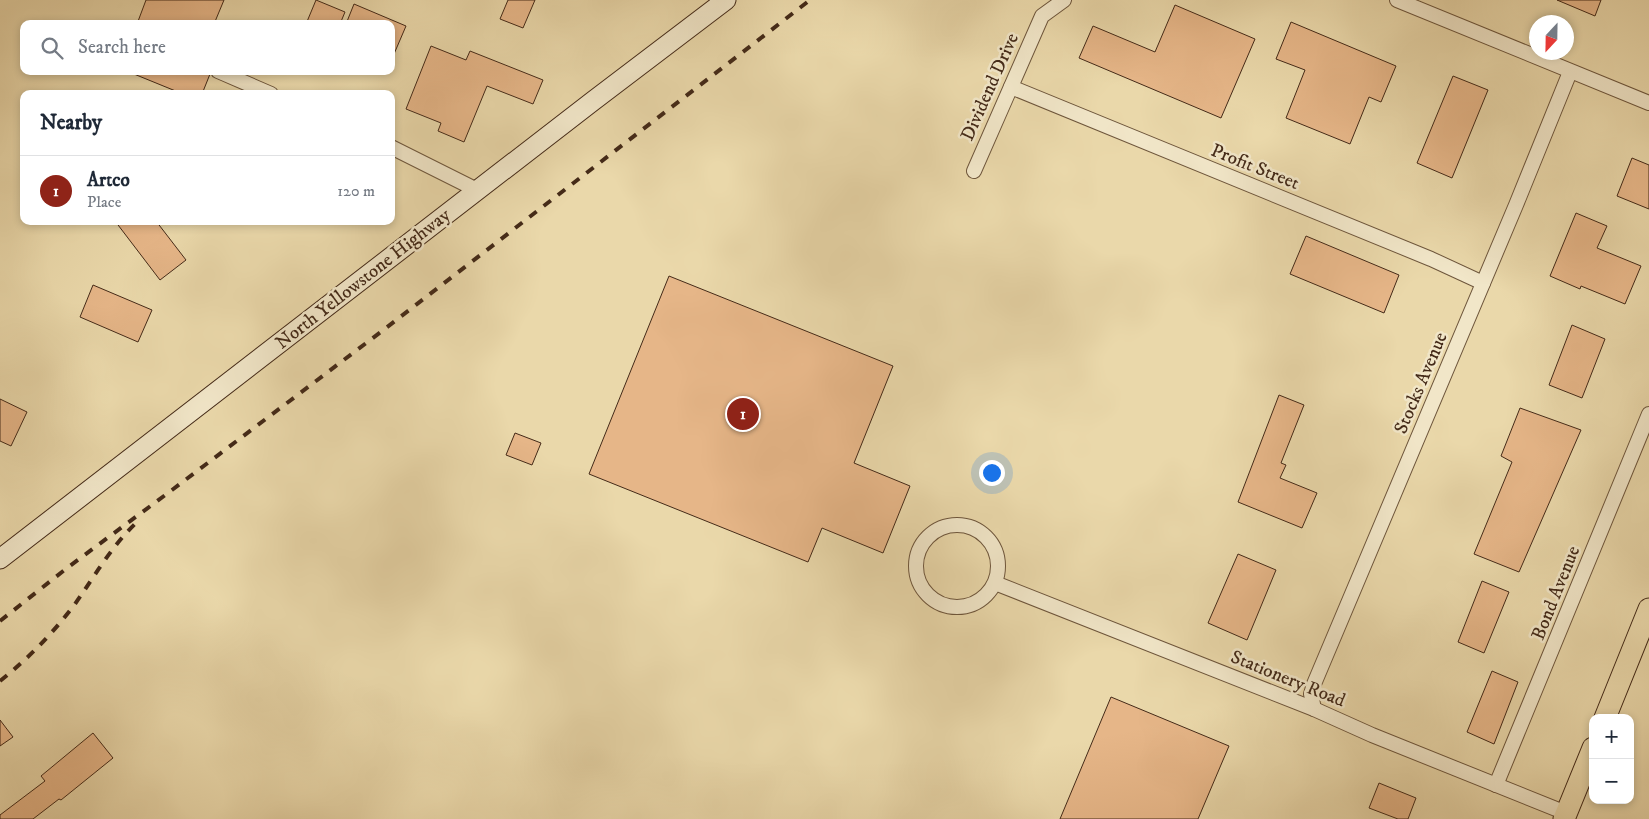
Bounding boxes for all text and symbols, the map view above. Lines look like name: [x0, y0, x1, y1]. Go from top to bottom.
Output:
north arrow: [1529, 15, 1574, 60]
search box: [20, 20, 395, 75]
street label: Dividend Drive: [956, 29, 1024, 144]
icon: search: [38, 34, 66, 62]
text: Search here: [78, 36, 166, 59]
text: Nearby: [40, 110, 102, 136]
street label: Profit Street: [1208, 139, 1302, 195]
text: Artco: [87, 169, 130, 192]
text: 1: [53, 181, 59, 201]
text: 120 m: [337, 181, 375, 201]
text: Place: [87, 192, 121, 212]
street label: North Yellowstone Highway: [271, 203, 456, 354]
street label: Stocks Avenue: [1389, 329, 1453, 437]
pin: 1: [727, 395, 759, 433]
your location: [979, 460, 1005, 486]
street label: Bond Avenue: [1527, 542, 1585, 643]
street label: Stationery Road: [1227, 646, 1349, 713]
map controls: [1589, 714, 1634, 804]
button: +: [1589, 714, 1634, 759]
button: −: [1589, 759, 1634, 804]

